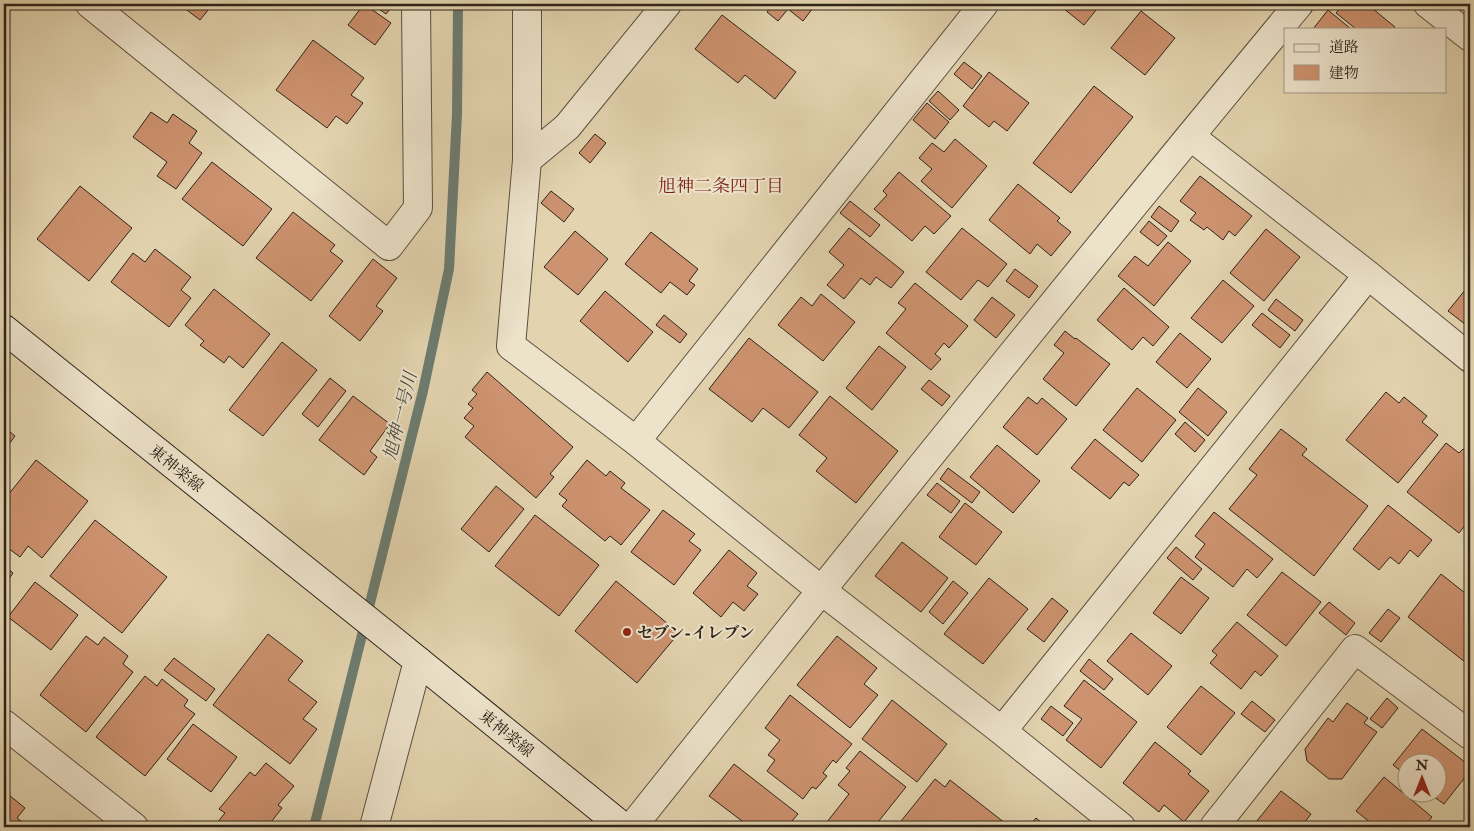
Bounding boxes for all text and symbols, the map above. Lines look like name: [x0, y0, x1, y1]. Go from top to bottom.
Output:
legend: [1284, 28, 1446, 92]
text: 道路: [1329, 38, 1359, 57]
text: 建物: [1329, 64, 1359, 83]
district label: 旭神二条四丁目: [658, 175, 784, 198]
water label: 旭神一号川: [378, 368, 423, 463]
street label: 東神楽線: [145, 441, 208, 497]
place label: セブン-イレブン: [637, 623, 755, 643]
marker: セブン-イレブン: [621, 626, 633, 638]
street label: 東神楽線: [475, 706, 538, 762]
north arrow: [1396, 754, 1446, 804]
text: N: [1415, 757, 1429, 774]

